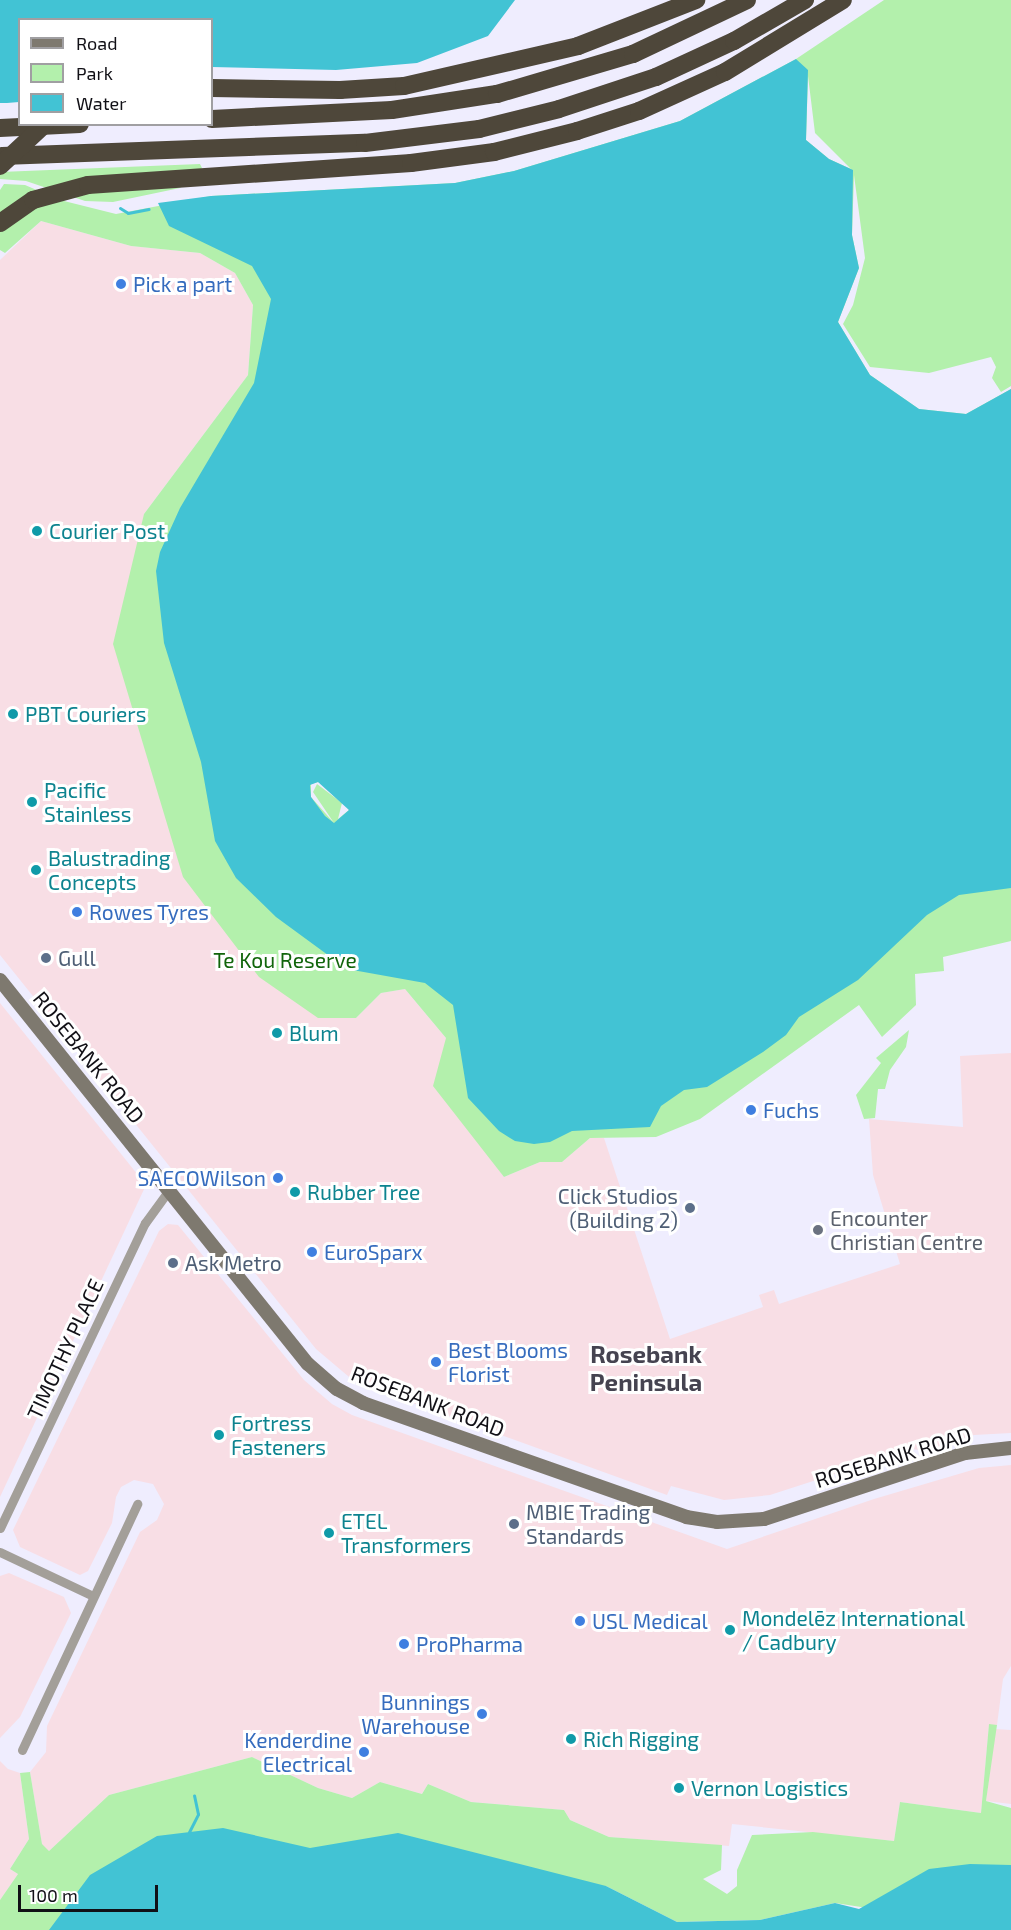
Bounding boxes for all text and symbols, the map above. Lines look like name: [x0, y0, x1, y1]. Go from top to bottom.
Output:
legend: [18, 18, 213, 126]
text: Road: [76, 32, 117, 54]
text: Park: [76, 62, 113, 84]
text: Water: [76, 92, 126, 114]
place label: Pick a part: [133, 271, 233, 297]
marker: Pick a part: [114, 277, 128, 291]
place label: Courier Post: [49, 518, 166, 544]
marker: Courier Post: [30, 524, 44, 538]
place label: PBT Couriers: [25, 701, 147, 727]
marker: PBT Couriers: [6, 707, 20, 721]
place label: Pacific Stainless: [44, 777, 131, 827]
marker: Pacific Stainless: [25, 795, 39, 809]
place label: Balustrading Concepts: [48, 845, 171, 895]
marker: Balustrading Concepts: [29, 863, 43, 877]
place label: Rowes Tyres: [89, 899, 209, 925]
marker: Rowes Tyres: [70, 905, 84, 919]
place label: Gull: [58, 945, 96, 971]
park label: Te Kou Reserve: [213, 947, 357, 973]
marker: Gull: [39, 951, 53, 965]
street label: ROSEBANK ROAD: [28, 986, 150, 1128]
place label: Blum: [289, 1020, 339, 1046]
marker: Blum: [270, 1026, 284, 1040]
place label: Fuchs: [763, 1097, 819, 1123]
marker: Fuchs: [744, 1103, 758, 1117]
place label: SAECOWilson: [138, 1165, 266, 1191]
marker: SAECOWilson: [271, 1171, 285, 1185]
place label: Rubber Tree: [307, 1179, 421, 1205]
place label: Click Studios (Building 2): [557, 1183, 678, 1233]
marker: Rubber Tree: [288, 1185, 302, 1199]
marker: Click Studios (Building 2): [683, 1201, 697, 1215]
place label: Encounter Christian Centre: [830, 1205, 983, 1255]
marker: Encounter Christian Centre: [811, 1223, 825, 1237]
place label: EuroSparx: [324, 1239, 423, 1265]
marker: EuroSparx: [305, 1245, 319, 1259]
place label: Ask Metro: [185, 1250, 282, 1276]
marker: Ask Metro: [166, 1256, 180, 1270]
street label: TIMOTHY PLACE: [21, 1275, 109, 1423]
place label: Best Blooms Florist: [448, 1337, 568, 1387]
district label: Rosebank Peninsula: [590, 1340, 702, 1396]
marker: Best Blooms Florist: [429, 1355, 443, 1369]
street label: ROSEBANK ROAD: [348, 1360, 508, 1442]
place label: Fortress Fasteners: [231, 1410, 326, 1460]
street label: ROSEBANK ROAD: [812, 1421, 974, 1493]
marker: Fortress Fasteners: [212, 1428, 226, 1442]
place label: MBIE Trading Standards: [526, 1499, 651, 1549]
place label: ETEL Transformers: [341, 1508, 471, 1558]
marker: MBIE Trading Standards: [507, 1517, 521, 1531]
marker: ETEL Transformers: [322, 1526, 336, 1540]
place label: Mondelēz International / Cadbury: [742, 1605, 965, 1655]
place label: USL Medical: [592, 1608, 708, 1634]
marker: USL Medical: [573, 1614, 587, 1628]
marker: Mondelēz International / Cadbury: [723, 1623, 737, 1637]
place label: ProPharma: [416, 1631, 523, 1657]
marker: ProPharma: [397, 1637, 411, 1651]
place label: Bunnings Warehouse: [361, 1689, 470, 1739]
marker: Bunnings Warehouse: [475, 1707, 489, 1721]
place label: Rich Rigging: [583, 1726, 699, 1752]
place label: Kenderdine Electrical: [244, 1727, 352, 1777]
marker: Rich Rigging: [564, 1732, 578, 1746]
marker: Kenderdine Electrical: [357, 1745, 371, 1759]
place label: Vernon Logistics: [691, 1775, 848, 1801]
marker: Vernon Logistics: [672, 1781, 686, 1795]
scale bar: [21, 1873, 160, 1911]
text: 100 m: [29, 1884, 78, 1906]

